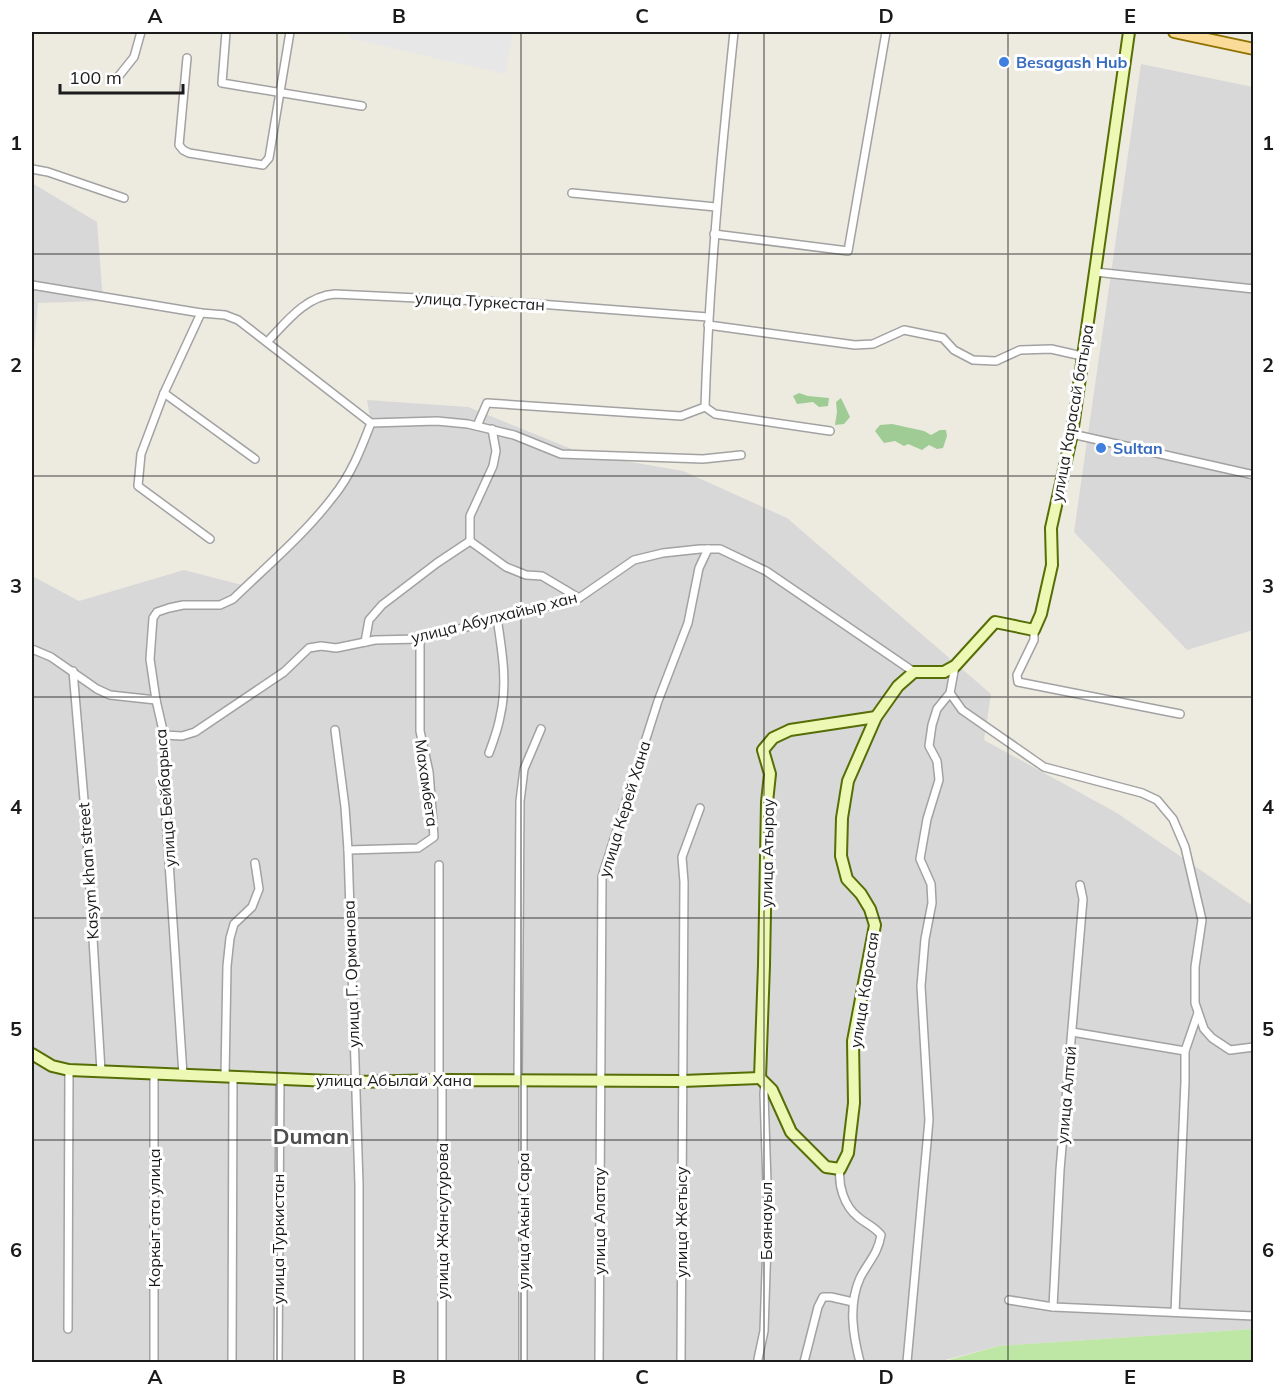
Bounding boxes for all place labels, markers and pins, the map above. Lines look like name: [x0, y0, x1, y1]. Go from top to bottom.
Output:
place label: Besagash Hub: [1016, 52, 1128, 72]
marker: Besagash Hub: [997, 55, 1011, 69]
place label: Sultan: [1113, 438, 1163, 458]
marker: Sultan: [1094, 441, 1108, 455]

